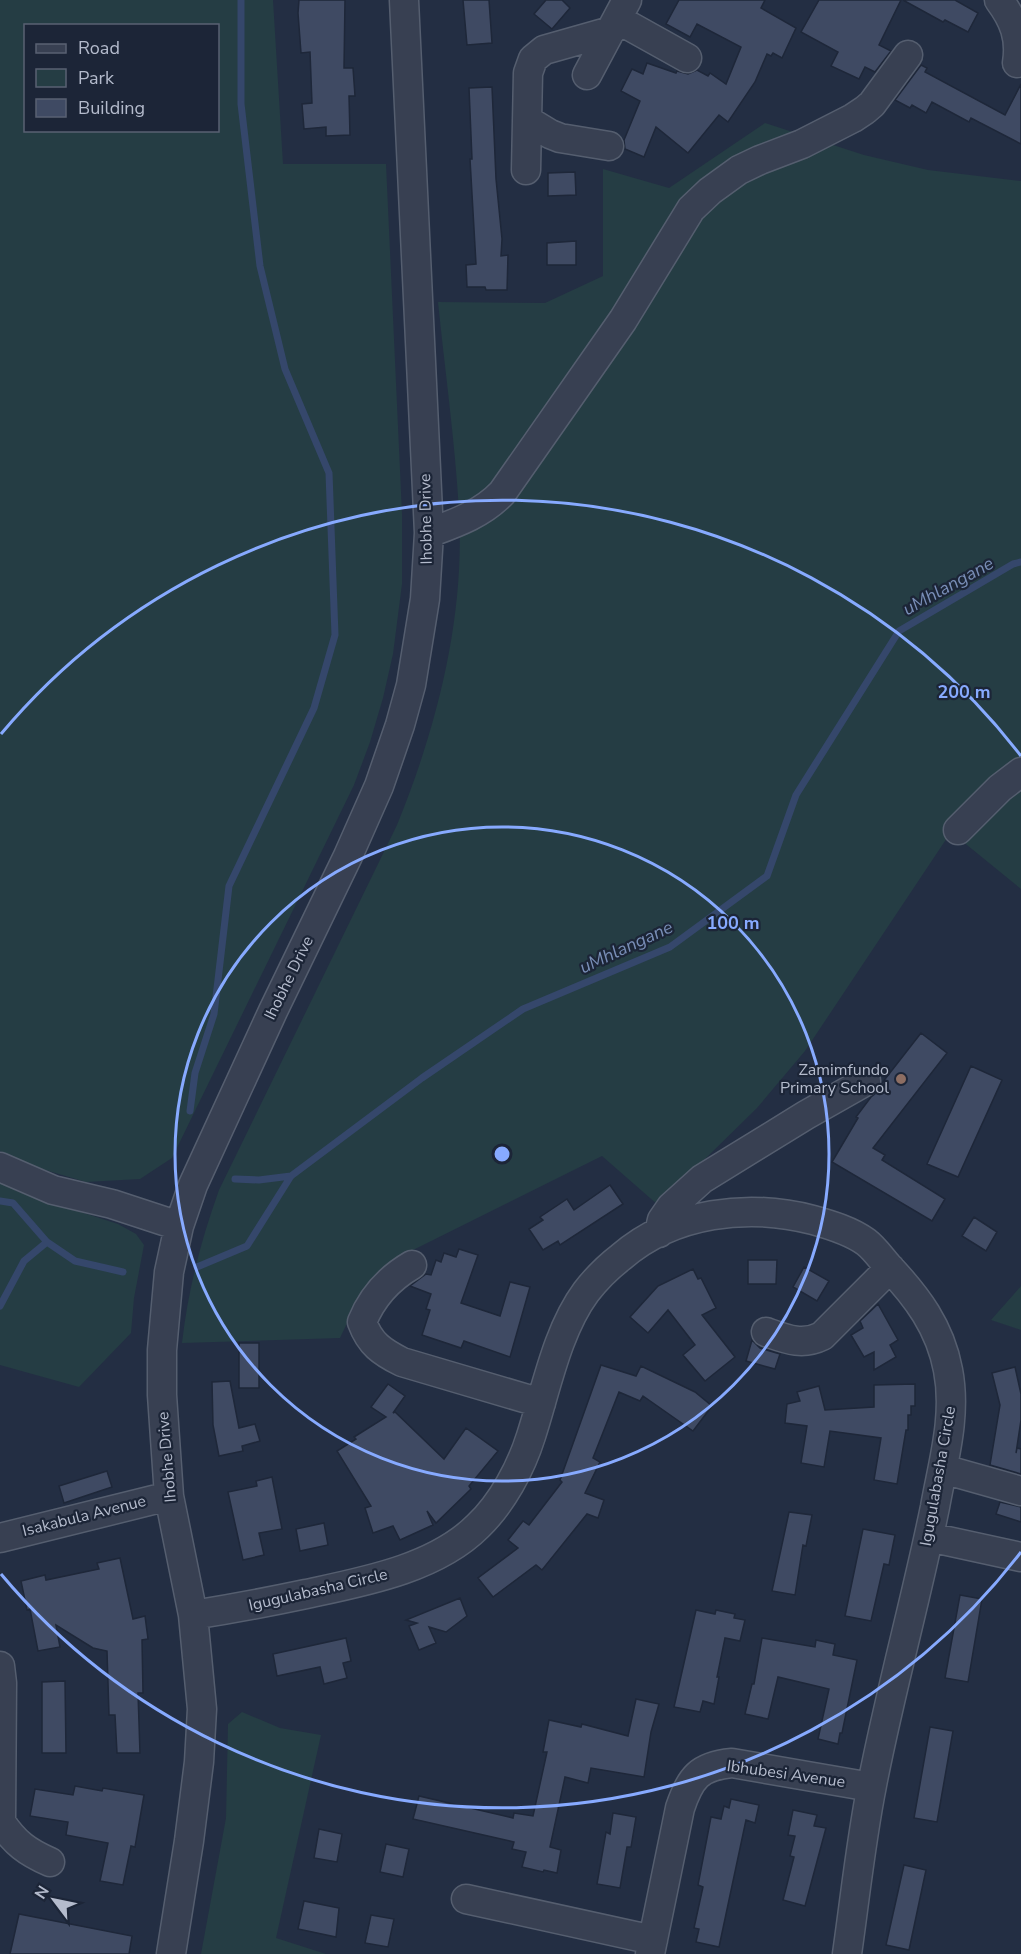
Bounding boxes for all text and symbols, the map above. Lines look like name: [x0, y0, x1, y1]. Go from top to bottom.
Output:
legend: [24, 24, 219, 132]
text: Road: [78, 36, 120, 60]
text: Park: [78, 66, 115, 90]
text: Building: [78, 96, 145, 120]
street label: Ihobhe Drive: [414, 473, 438, 565]
water label: uMhlangane: [898, 551, 998, 621]
text: 200 m: [937, 680, 991, 704]
text: 100 m: [706, 911, 760, 935]
water label: uMhlangane: [575, 915, 677, 979]
street label: Ihobhe Drive: [259, 932, 319, 1024]
place label: Zamimfundo Primary School: [780, 1059, 889, 1099]
marker: Zamimfundo Primary School: [894, 1072, 908, 1086]
centre of rings: [492, 1144, 512, 1164]
street label: Igugulabasha Circle: [915, 1404, 961, 1548]
street label: Ihobhe Drive: [152, 1411, 182, 1503]
street label: Isakabula Avenue: [20, 1490, 148, 1542]
street label: Igugulabasha Circle: [246, 1563, 390, 1617]
street label: Ibhubesi Avenue: [725, 1755, 847, 1793]
north arrow: [24, 1870, 84, 1930]
text: N: [30, 1882, 55, 1903]

